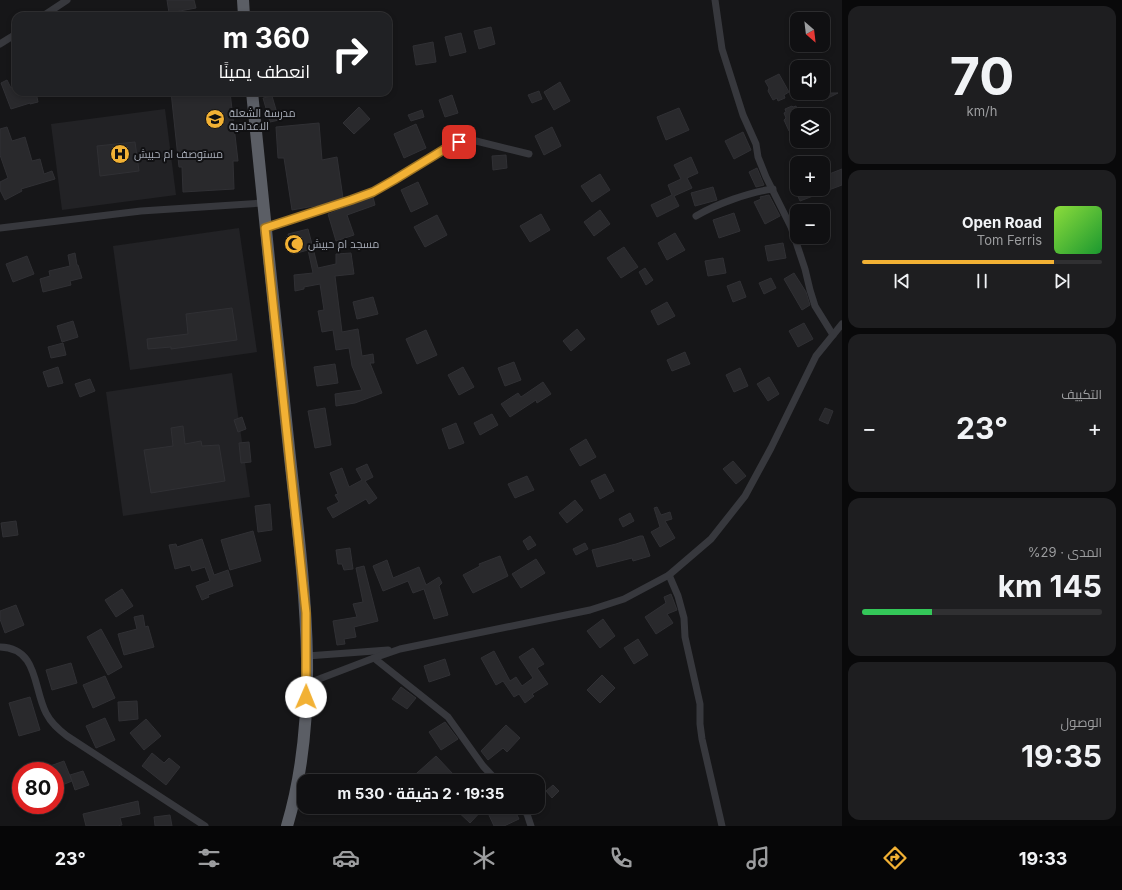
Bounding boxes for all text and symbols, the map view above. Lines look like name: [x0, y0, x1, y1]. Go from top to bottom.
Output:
north arrow: [790, 12, 830, 52]
map controls: [790, 12, 830, 244]
text: 360 m: [223, 21, 310, 55]
icon: right: [324, 28, 376, 80]
text: 70: [950, 45, 1014, 108]
button: sound: [790, 60, 830, 100]
text: انعطف يمينًا: [219, 61, 310, 82]
text: km/h: [967, 103, 997, 119]
place label: مدرسة الشعلة الاعدادية: [229, 106, 296, 133]
school or university icon: مدرسة الشعلة الاعدادية: [204, 108, 226, 130]
button: layers: [790, 108, 830, 148]
pin: [442, 125, 476, 159]
icon: arrive: [448, 131, 470, 153]
hospital icon: مستوصف ام حبيش: [109, 143, 131, 165]
place label: مستوصف ام حبيش: [134, 147, 223, 162]
button: +: [790, 156, 830, 196]
button: −: [790, 204, 830, 244]
text: Open Road: [962, 213, 1042, 232]
text: Tom Ferris: [977, 232, 1042, 248]
mosque icon: مسجد ام حبيش: [283, 233, 305, 255]
place label: مسجد ام حبيش: [308, 237, 379, 252]
icon: previous: [891, 270, 913, 292]
icon: pause: [971, 270, 993, 292]
icon: next: [1051, 270, 1073, 292]
text: التكييف: [1061, 386, 1102, 402]
text: 23°: [956, 410, 1008, 446]
text: −: [862, 415, 877, 441]
text: +: [1087, 415, 1102, 441]
text: المدى · 29%: [1028, 544, 1102, 560]
text: 145 km: [998, 568, 1102, 604]
position arrow: [285, 676, 327, 718]
text: الوصول: [1061, 714, 1102, 730]
text: 19:35: [1021, 738, 1102, 774]
speed limit sign: 80: [12, 762, 64, 814]
text: 19:35 · 2 دقيقة · 530 m: [338, 784, 504, 803]
icon: filters: [195, 844, 223, 872]
icon: car: [332, 844, 360, 872]
icon: climate: [470, 844, 498, 872]
icon: phone: [607, 844, 635, 872]
icon: music: [744, 844, 772, 872]
icon: directions: [881, 844, 909, 872]
text: 23°: [55, 848, 86, 869]
text: 19:33: [1019, 848, 1067, 869]

